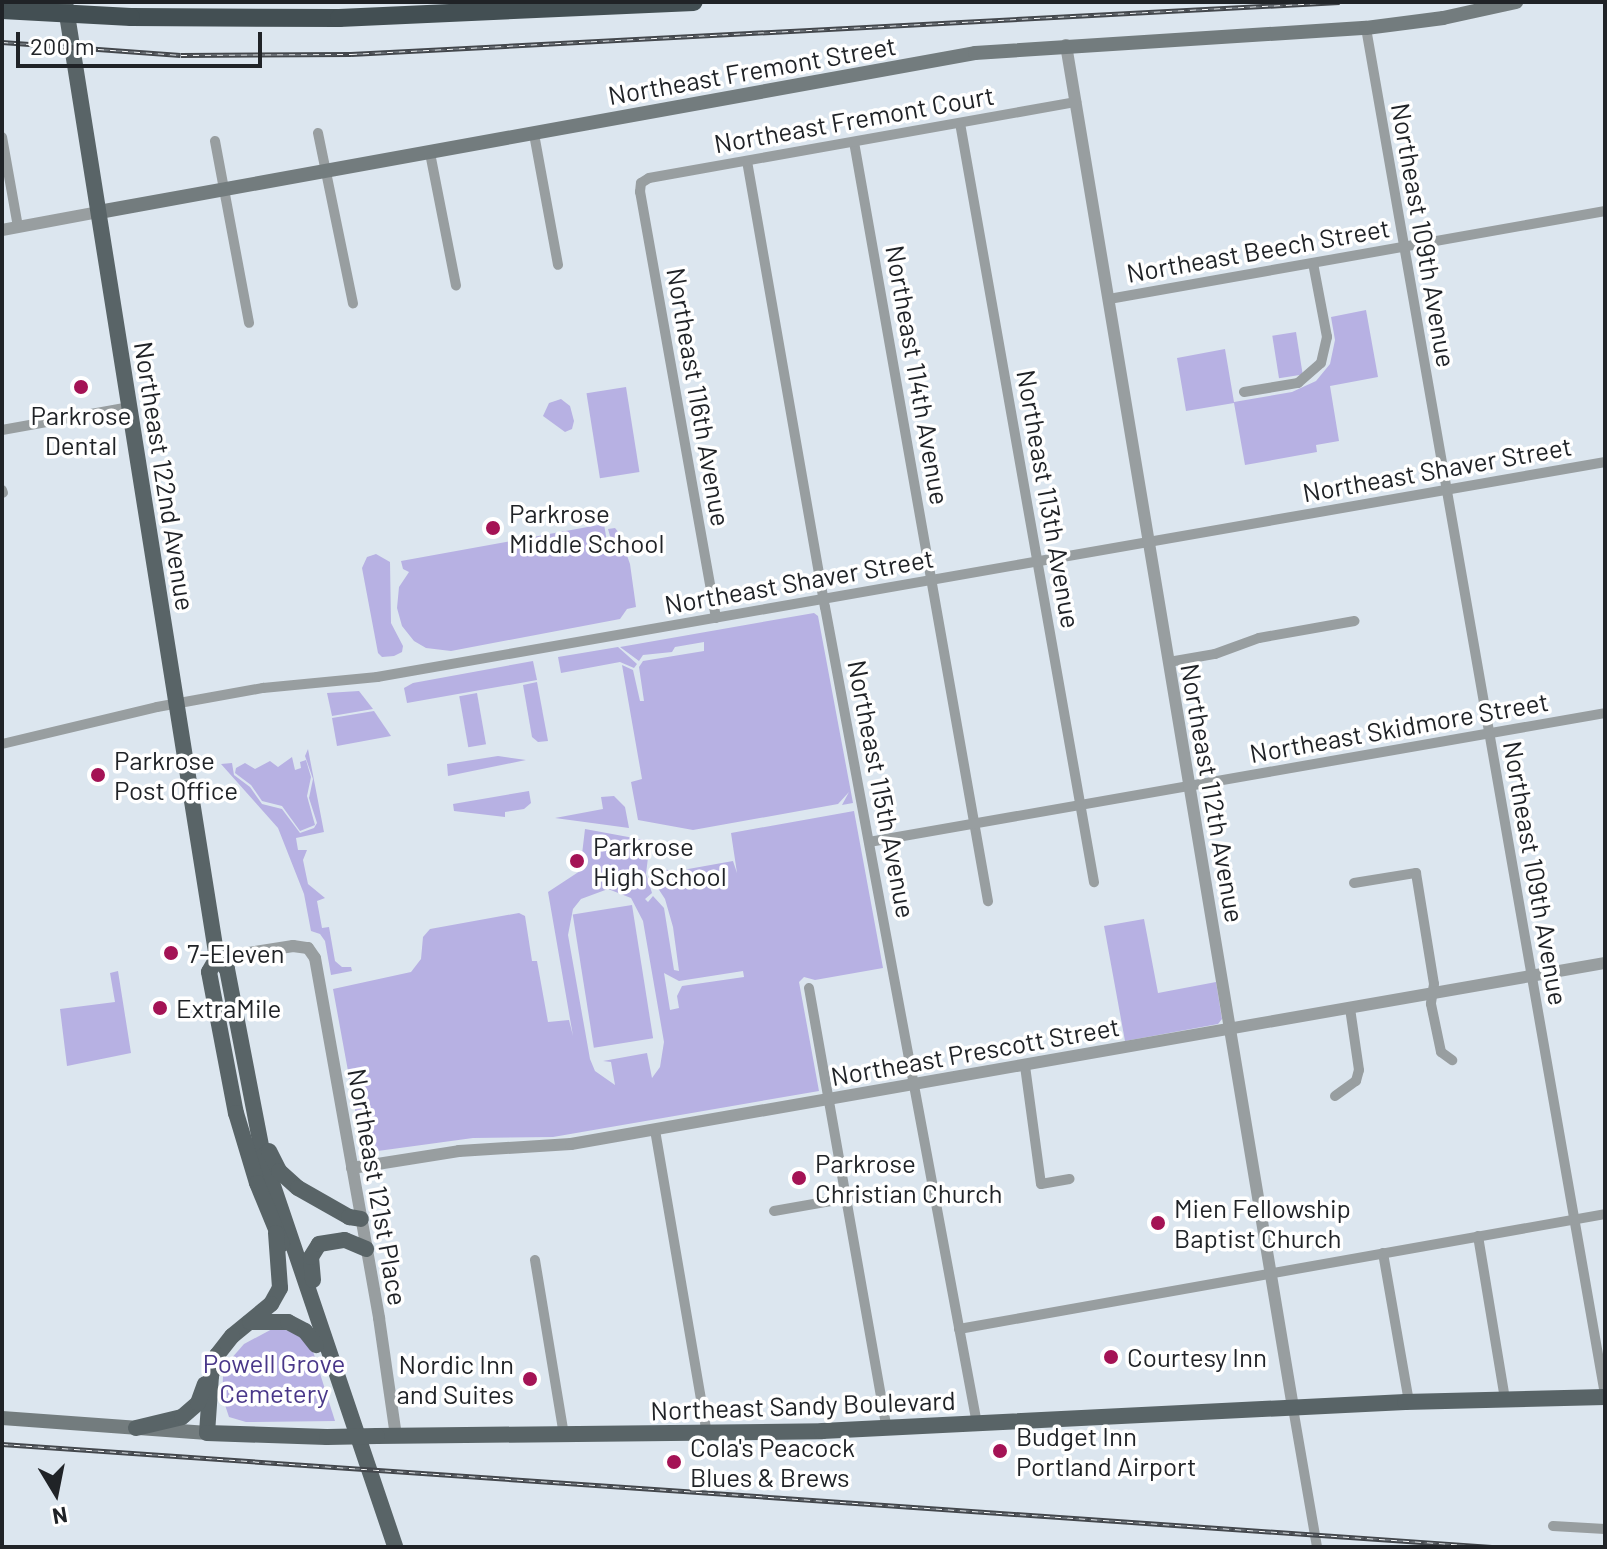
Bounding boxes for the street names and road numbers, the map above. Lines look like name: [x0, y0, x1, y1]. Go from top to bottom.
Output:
street label: Northeast Fremont Street: [606, 29, 898, 111]
street label: Northeast Fremont Court: [711, 79, 997, 159]
street label: Northeast 109th Avenue: [1385, 100, 1463, 370]
street label: Northeast Beech Street: [1124, 211, 1392, 289]
street label: Northeast 114th Avenue: [880, 243, 956, 507]
street label: Northeast 116th Avenue: [661, 265, 737, 529]
street label: Northeast 122nd Avenue: [128, 339, 202, 613]
street label: Northeast 113th Avenue: [1011, 367, 1087, 631]
street label: Northeast Shaver Street: [1300, 430, 1574, 508]
street label: Northeast Shaver Street: [662, 542, 936, 620]
street label: Northeast 115th Avenue: [842, 657, 922, 921]
street label: Northeast 112th Avenue: [1175, 661, 1251, 925]
street label: Northeast Skidmore Street: [1247, 685, 1551, 769]
street label: Northeast 109th Avenue: [1497, 738, 1575, 1008]
street label: Northeast Prescott Street: [828, 1010, 1122, 1092]
street label: Northeast 121st Place: [342, 1066, 414, 1308]
street label: Northeast Sandy Boulevard: [650, 1384, 956, 1426]

